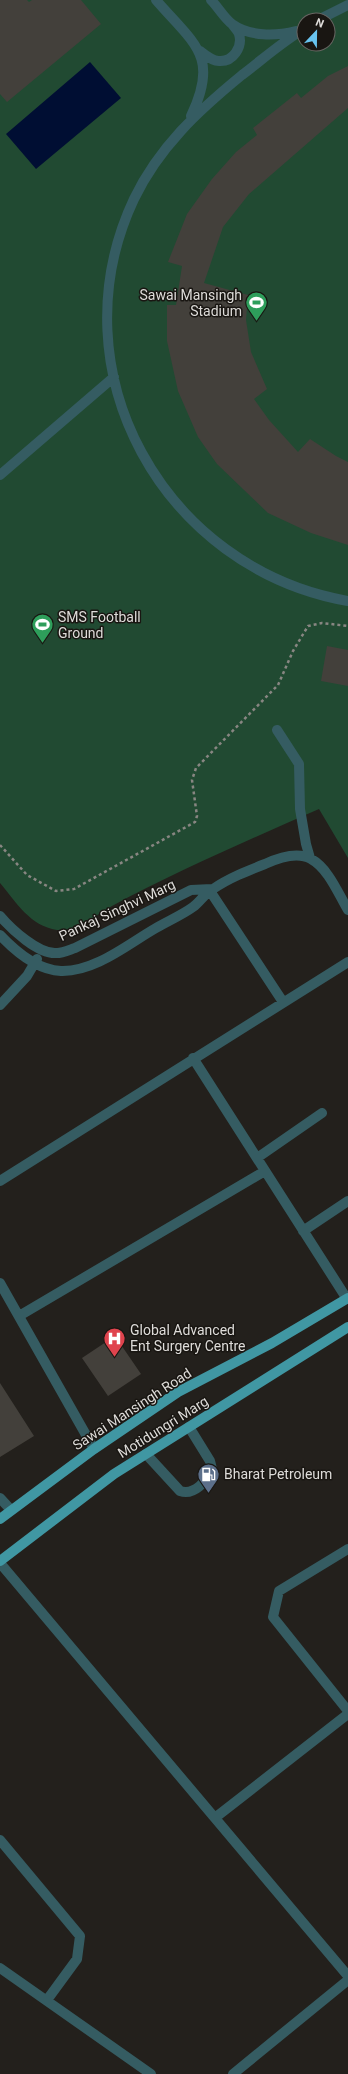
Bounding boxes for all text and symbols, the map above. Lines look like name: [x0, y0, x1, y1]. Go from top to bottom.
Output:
north arrow: [296, 12, 336, 52]
text: N: [314, 16, 326, 31]
place label: Sawai Mansingh Stadium: [140, 287, 242, 319]
sports icon: Sawai Mansingh Stadium: [244, 290, 270, 323]
place label: SMS Football Ground: [58, 609, 141, 641]
sports icon: SMS Football Ground: [29, 612, 55, 645]
street label: Pankaj Singhvi Marg: [56, 876, 178, 944]
place label: Global Advanced Ent Surgery Centre: [130, 1322, 246, 1354]
hospital icon: Global Advanced Ent Surgery Centre: [101, 1325, 127, 1358]
street label: Sawai Mansingh Road: [70, 1365, 194, 1453]
street label: Motidungri Marg: [115, 1393, 211, 1461]
fuel station icon: Bharat Petroleum: [195, 1461, 221, 1494]
place label: Bharat Petroleum: [224, 1466, 332, 1482]

